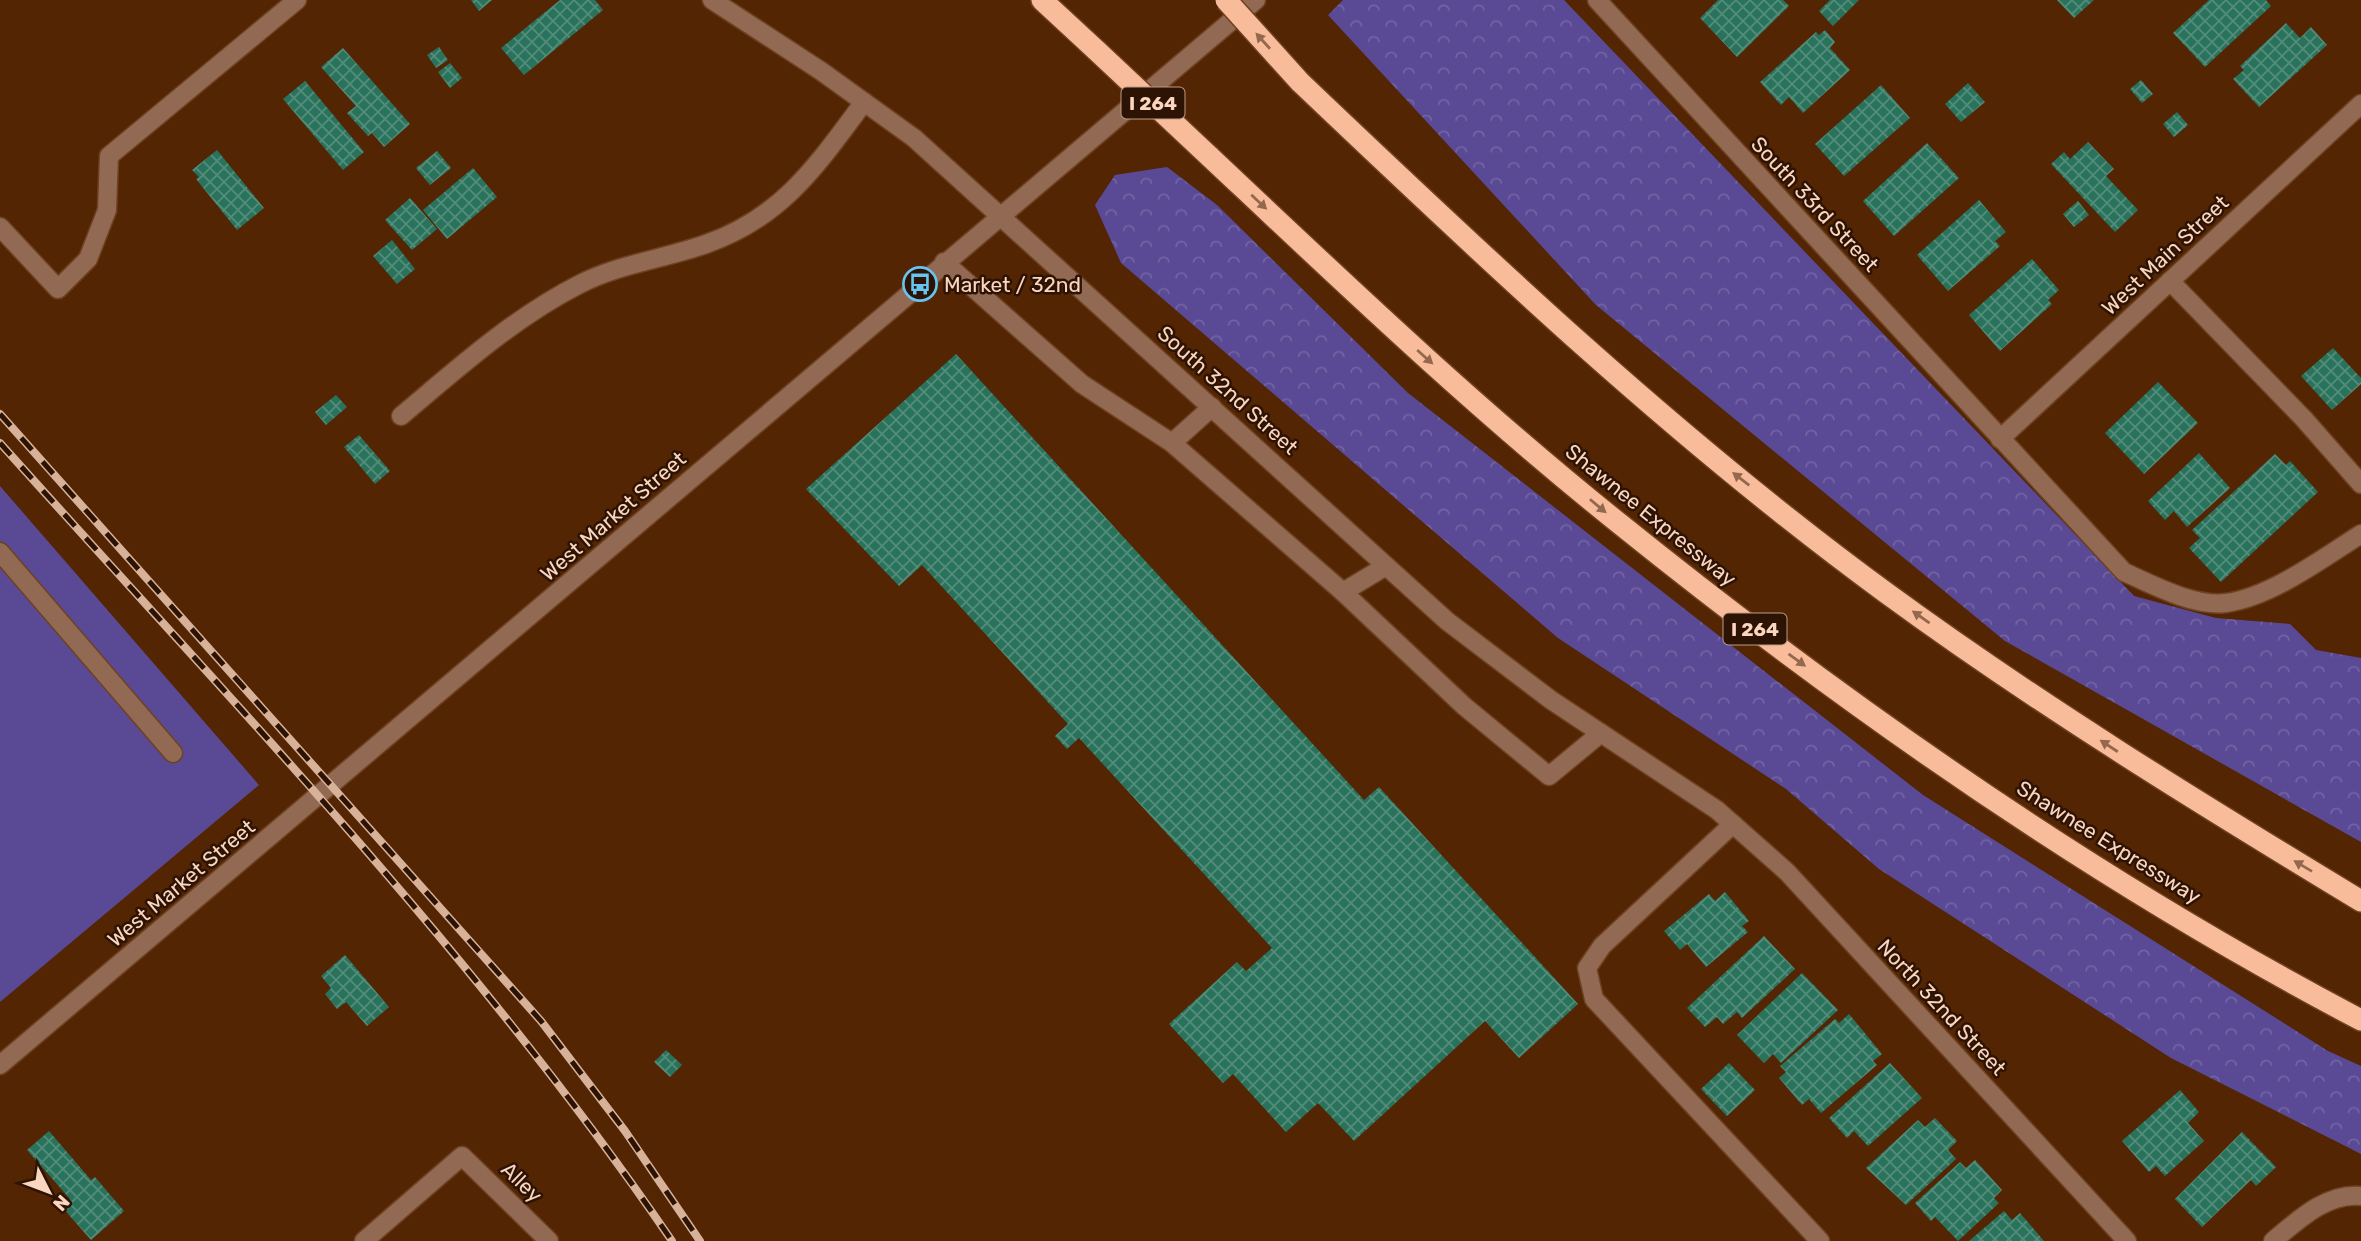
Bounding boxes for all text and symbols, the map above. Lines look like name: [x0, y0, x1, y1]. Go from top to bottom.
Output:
one-way arrow: [1255, 32, 1271, 50]
road number: I 264: [1122, 88, 1184, 118]
street label: South 33rd Street: [1746, 131, 1884, 277]
street label: West Main Street: [2096, 190, 2234, 320]
one-way arrow: [1250, 194, 1267, 210]
bus stop icon: Market / 32nd: [901, 265, 939, 303]
place label: Market / 32nd: [944, 272, 1081, 297]
street label: South 32nd Street: [1153, 321, 1303, 459]
one-way arrow: [1416, 349, 1434, 365]
street label: Shawnee Expressway: [1561, 438, 1742, 592]
street label: West Market Street: [535, 446, 691, 586]
one-way arrow: [1732, 472, 1750, 487]
one-way arrow: [1589, 498, 1606, 513]
one-way arrow: [1912, 610, 1930, 624]
road number: I 264: [1724, 614, 1786, 644]
one-way arrow: [1788, 653, 1806, 667]
one-way arrow: [2099, 740, 2119, 753]
street label: Shawnee Expressway: [2012, 775, 2206, 909]
street label: West Market Street: [102, 814, 260, 952]
one-way arrow: [2293, 859, 2312, 872]
street label: North 32nd Street: [1873, 934, 2011, 1080]
north arrow: [14, 1157, 84, 1227]
street label: Alley: [496, 1157, 548, 1208]
text: N: [48, 1190, 74, 1216]

